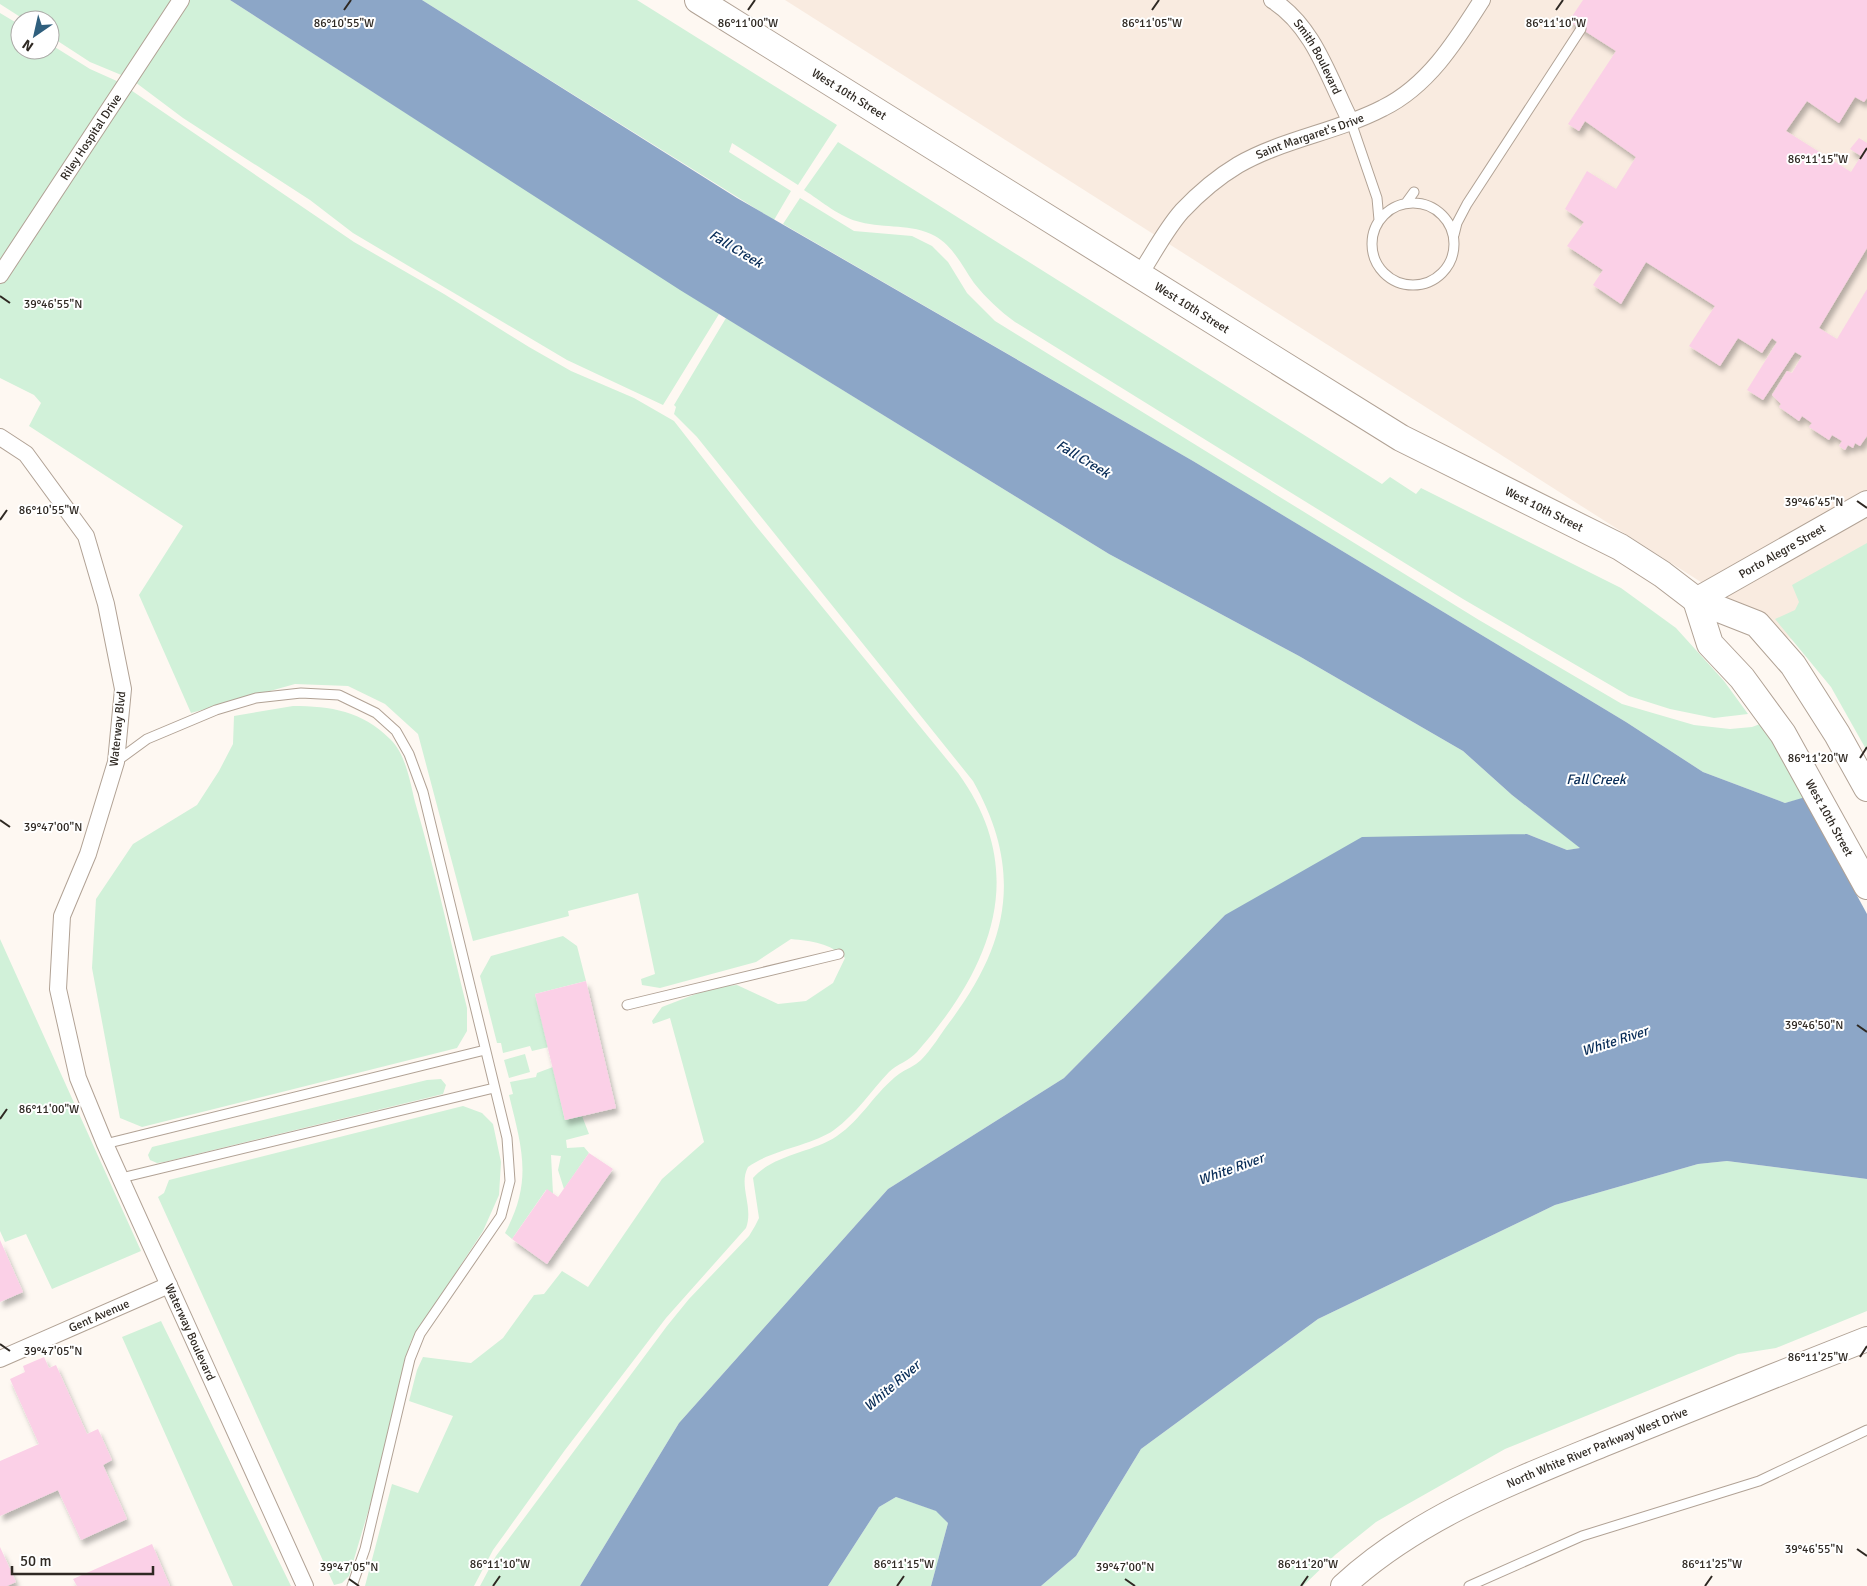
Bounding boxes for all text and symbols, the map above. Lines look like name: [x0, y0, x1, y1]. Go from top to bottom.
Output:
north arrow: [10, 10, 60, 60]
text: 86°10'55"W: [314, 16, 374, 31]
text: 86°11'00"W: [718, 16, 778, 31]
text: 86°11'05"W: [1122, 16, 1182, 31]
street label: Smith Boulevard: [1290, 16, 1345, 97]
text: 86°11'10"W: [1526, 16, 1586, 31]
text: N: [19, 36, 37, 55]
street label: West 10th Street: [809, 65, 889, 123]
street label: Riley Hospital Drive: [57, 91, 125, 183]
street label: Saint Margaret's Drive: [1253, 110, 1366, 162]
text: 86°11'15"W: [1788, 152, 1848, 167]
water label: Fall Creek: [706, 226, 768, 273]
street label: West 10th Street: [1152, 279, 1232, 337]
text: 39°46'55"N: [24, 297, 82, 312]
water label: Fall Creek: [1053, 436, 1115, 483]
street label: West 10th Street: [1502, 483, 1586, 535]
text: 39°46'45"N: [1785, 495, 1843, 510]
text: 86°10'55"W: [19, 503, 79, 518]
street label: Porto Alegre Street: [1736, 521, 1828, 582]
street label: Waterway Blvd: [107, 691, 129, 767]
text: 86°11'20"W: [1788, 751, 1848, 766]
water label: Fall Creek: [1566, 771, 1628, 788]
street label: West 10th Street: [1802, 777, 1857, 859]
text: 39°47'00"N: [24, 820, 82, 835]
text: 39°46'50"N: [1785, 1018, 1843, 1033]
water label: White River: [1580, 1022, 1652, 1060]
text: 86°11'00"W: [19, 1102, 79, 1117]
water label: White River: [1196, 1149, 1268, 1189]
street label: Waterway Boulevard: [162, 1281, 219, 1383]
street label: Gent Avenue: [66, 1296, 132, 1336]
text: 39°47'05"N: [24, 1344, 82, 1359]
text: 86°11'25"W: [1788, 1350, 1848, 1365]
water label: White River: [861, 1356, 925, 1415]
street label: North White River Parkway West Drive: [1504, 1404, 1690, 1491]
text: 39°46'55"N: [1785, 1542, 1843, 1557]
scale bar: [12, 1544, 154, 1576]
text: 50 m: [20, 1552, 51, 1570]
text: 86°11'10"W: [470, 1557, 530, 1572]
text: 86°11'15"W: [874, 1557, 934, 1572]
text: 86°11'20"W: [1278, 1557, 1338, 1572]
text: 86°11'25"W: [1682, 1557, 1742, 1572]
text: 39°47'05"N: [320, 1560, 378, 1575]
text: 39°47'00"N: [1096, 1560, 1154, 1575]

